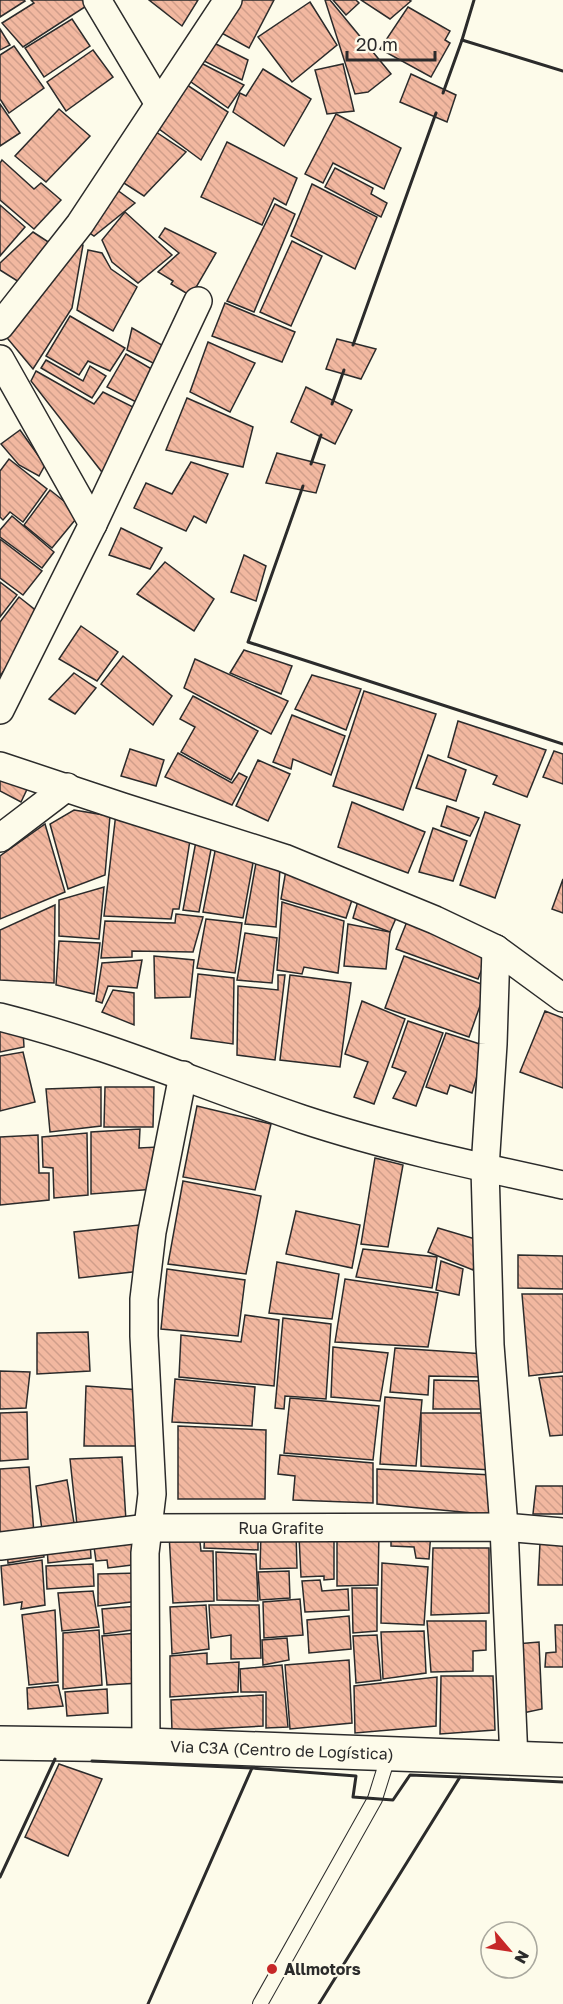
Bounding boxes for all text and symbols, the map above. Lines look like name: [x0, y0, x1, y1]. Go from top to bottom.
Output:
scale bar: [347, 24, 436, 62]
text: 20 m: [356, 33, 398, 55]
street label: Rua Grafite: [238, 1518, 324, 1538]
street label: Via C3A (Centro de Logística): [170, 1736, 394, 1764]
north arrow: [479, 1920, 539, 1980]
text: N: [510, 1947, 534, 1967]
place label: Allmotors: [284, 1959, 361, 1979]
marker: Allmotors: [265, 1962, 279, 1976]

